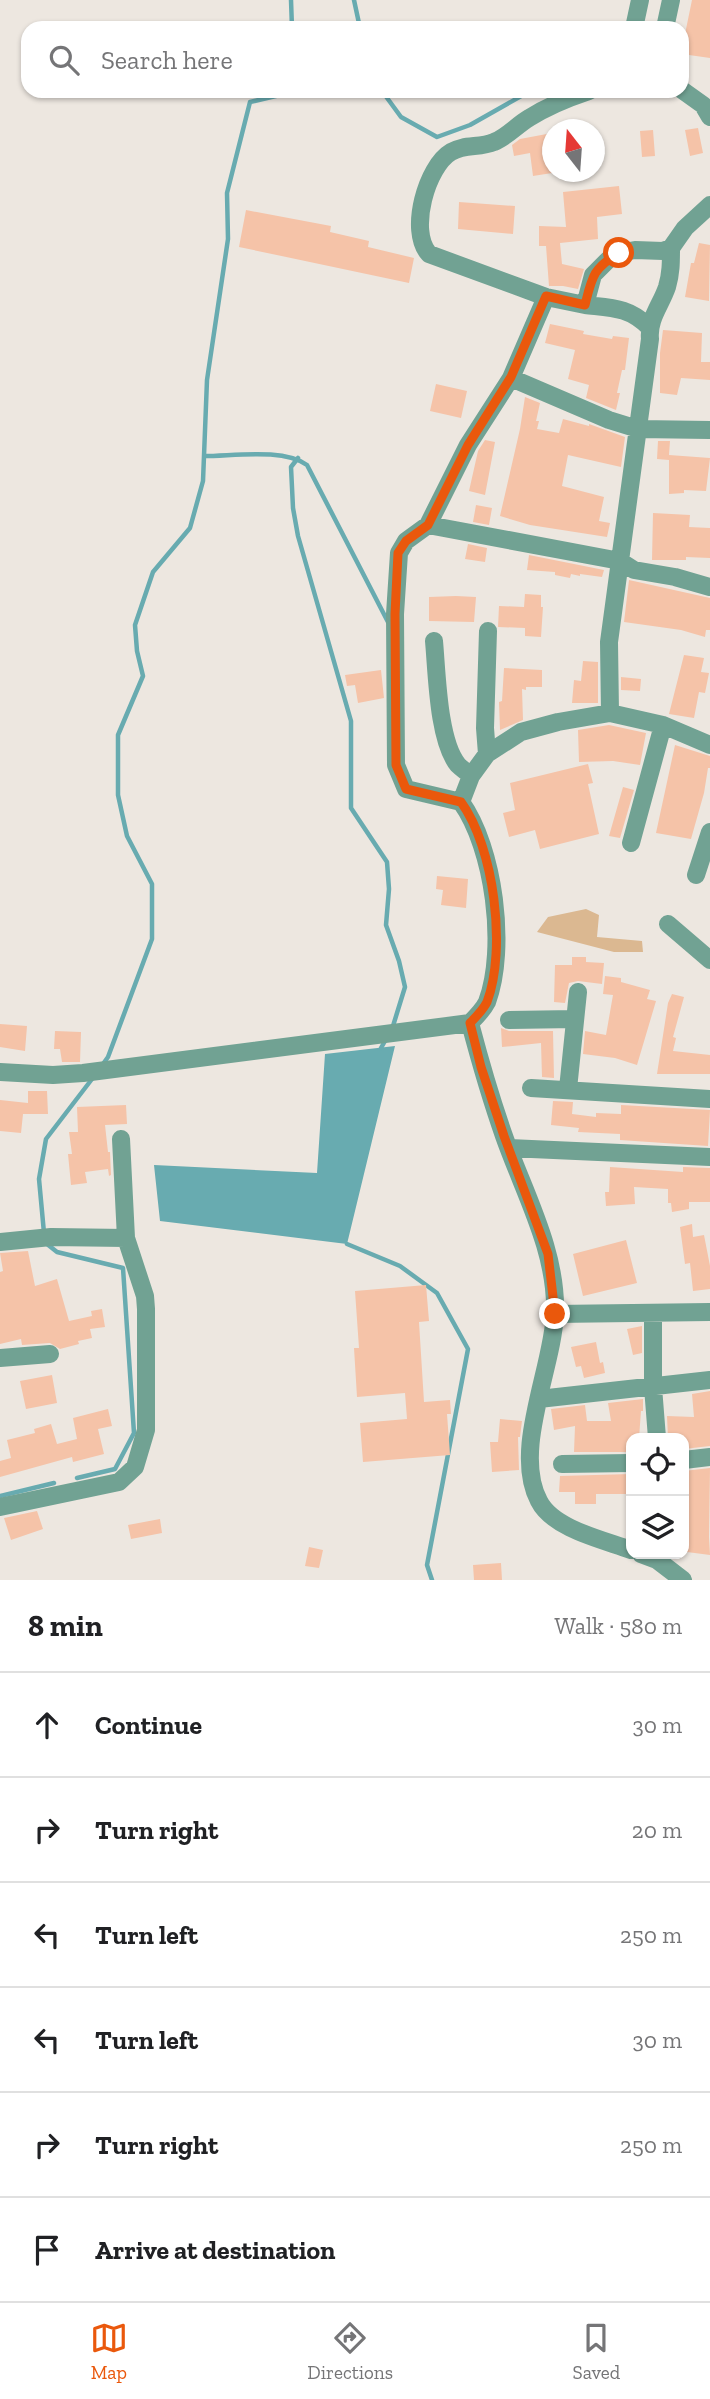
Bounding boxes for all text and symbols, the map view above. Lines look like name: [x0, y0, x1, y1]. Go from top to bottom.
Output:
search box: [21, 21, 689, 98]
icon: search: [45, 41, 83, 79]
text: Search here: [101, 44, 233, 76]
north arrow: [542, 119, 605, 182]
route start: [603, 237, 634, 268]
route end: [539, 1298, 570, 1329]
map controls: [626, 1433, 689, 1559]
button: locate: [626, 1433, 689, 1496]
button: layers: [626, 1496, 689, 1559]
text: 8 min: [28, 1608, 103, 1644]
text: Walk · 580 m: [554, 1612, 682, 1640]
icon: ahead: [28, 1706, 66, 1744]
text: Continue: [95, 1709, 202, 1741]
text: 30 m: [632, 1711, 682, 1739]
icon: right: [28, 1811, 66, 1849]
text: Turn right: [95, 1814, 218, 1846]
text: 20 m: [632, 1816, 682, 1844]
icon: left: [28, 1916, 66, 1954]
text: Turn left: [95, 1919, 198, 1951]
text: 250 m: [620, 1921, 682, 1949]
icon: left: [28, 2021, 66, 2059]
text: Turn left: [95, 2024, 198, 2056]
text: 30 m: [632, 2026, 682, 2054]
icon: right: [28, 2126, 66, 2164]
text: Turn right: [95, 2129, 218, 2161]
text: 250 m: [620, 2131, 682, 2159]
icon: arrive: [28, 2231, 66, 2269]
text: Arrive at destination: [95, 2234, 335, 2266]
tab: Map: [90, 2319, 128, 2384]
tab: Directions: [307, 2319, 393, 2384]
tab: Saved: [573, 2319, 620, 2384]

